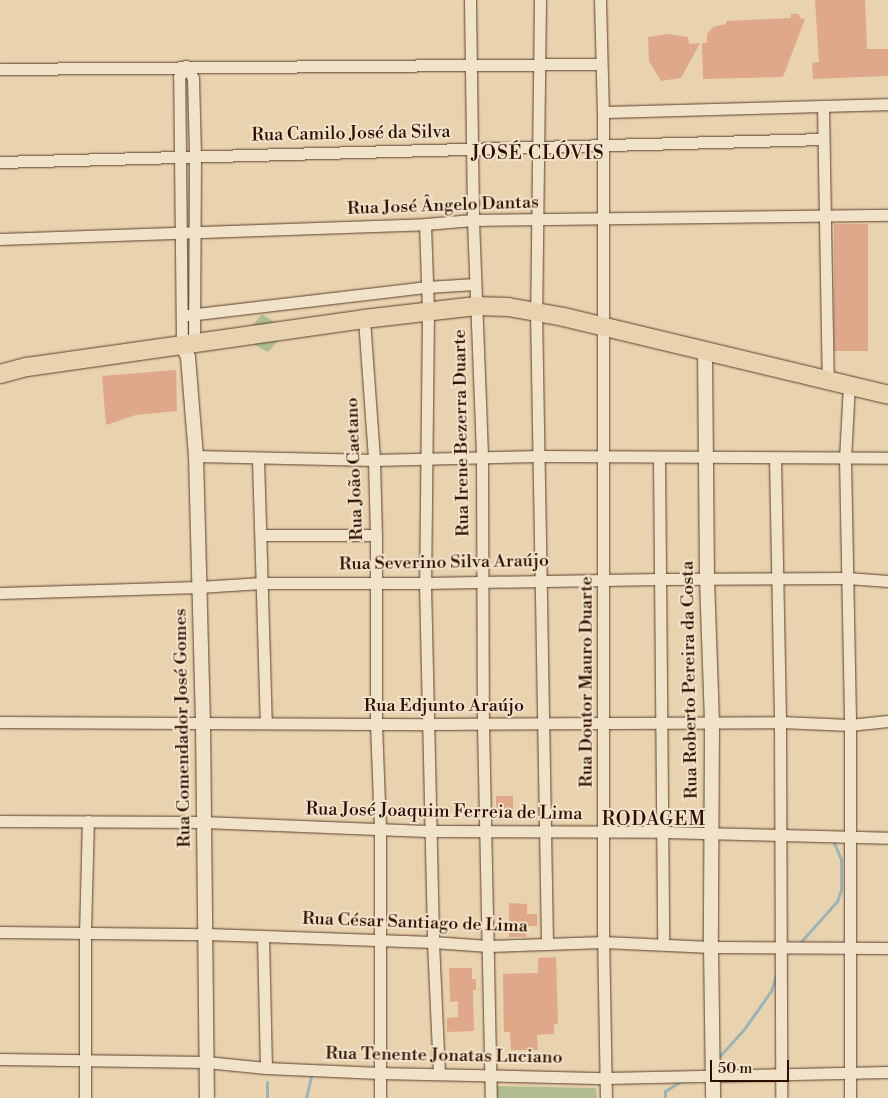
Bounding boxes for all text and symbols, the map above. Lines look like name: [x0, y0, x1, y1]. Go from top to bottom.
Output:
street label: Rua Camilo José da Silva: [251, 121, 451, 147]
district label: JOSÉ CLÓVIS: [470, 143, 606, 165]
street label: Rua José Ângelo Dantas: [347, 192, 539, 220]
street label: Rua Irene Bezerra Duarte: [449, 329, 475, 537]
street label: Rua João Caetano: [342, 397, 368, 541]
street label: Rua Severino Silva Araújo: [339, 550, 549, 576]
street label: Rua Roberto Pereira da Costa: [677, 561, 703, 799]
street label: Rua Doutor Mauro Duarte: [576, 576, 598, 788]
street label: Rua Comendador José Gomes: [170, 608, 196, 848]
street label: Rua Edjunto Araújo: [364, 695, 524, 717]
street label: Rua José Joaquim Ferreia de Lima: [305, 799, 583, 825]
district label: RODAGEM: [601, 809, 707, 831]
street label: Rua César Santiago de Lima: [302, 908, 528, 938]
street label: Rua Tenente Jonatas Luciano: [325, 1043, 563, 1069]
scale bar: [713, 1050, 792, 1082]
text: 50 m: [718, 1059, 752, 1078]

